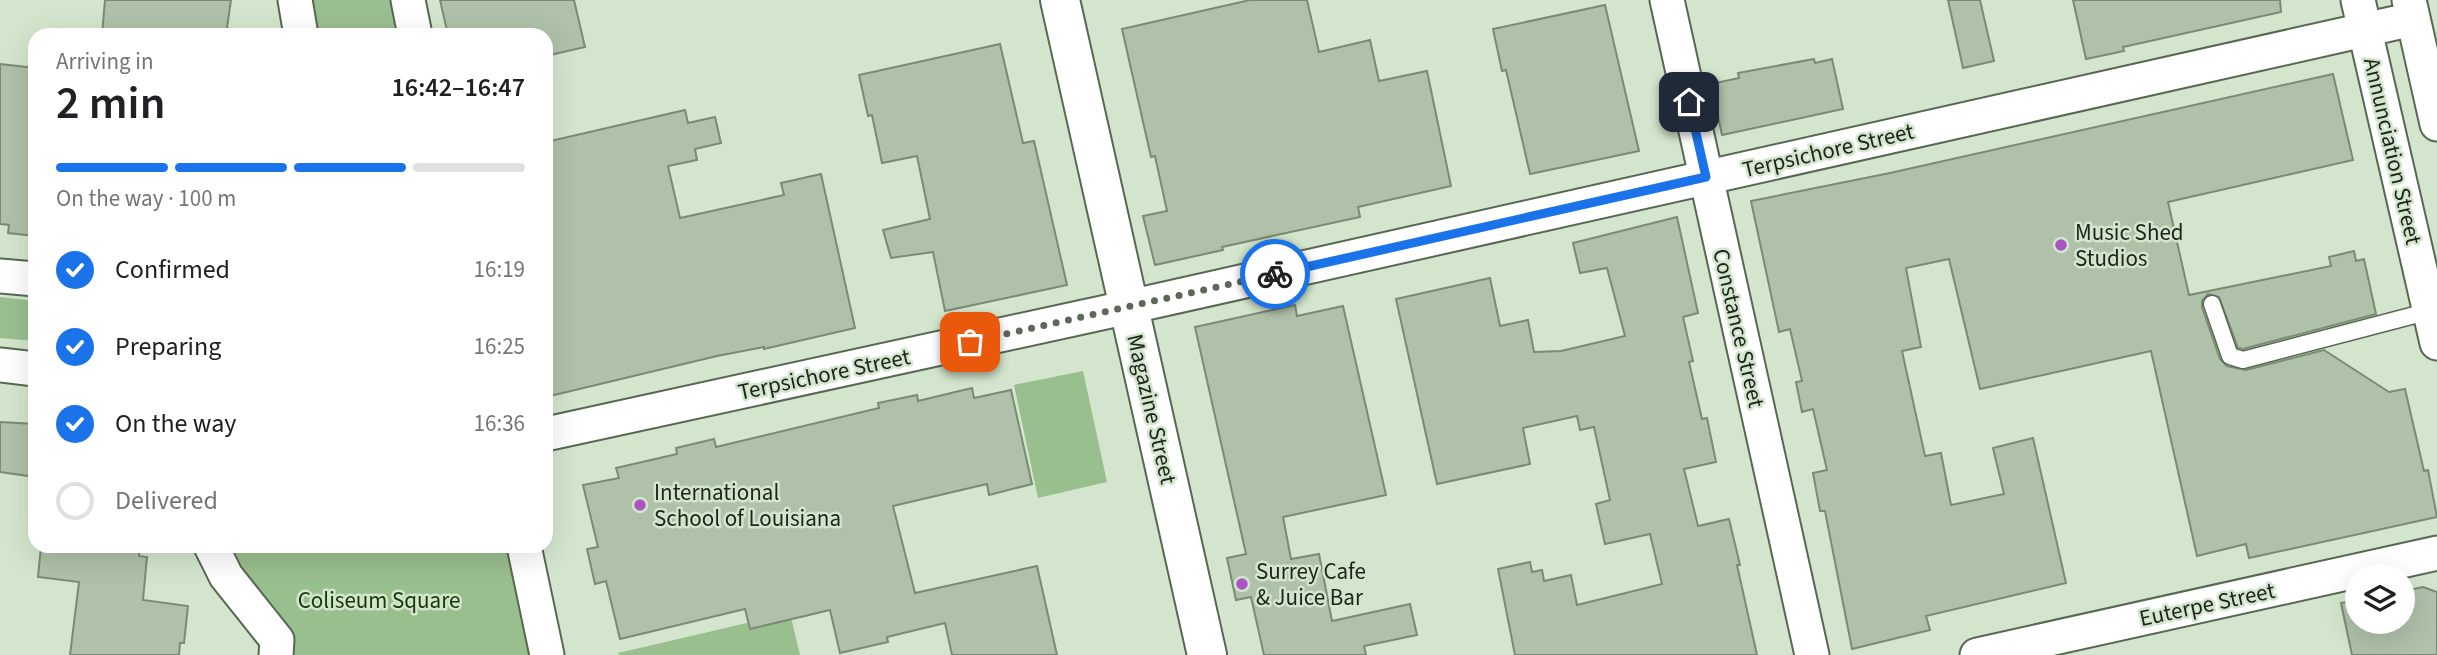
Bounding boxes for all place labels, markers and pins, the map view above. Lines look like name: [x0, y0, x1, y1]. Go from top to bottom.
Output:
pin: [1659, 72, 1719, 132]
place label: Music Shed Studios: [2075, 216, 2184, 275]
marker: Music Shed Studios: [2053, 237, 2069, 253]
pin: [940, 312, 1000, 372]
place label: International School of Louisiana: [654, 476, 841, 535]
marker: International School of Louisiana: [632, 497, 648, 513]
place label: Surrey Cafe & Juice Bar: [1256, 555, 1366, 614]
marker: Surrey Cafe & Juice Bar: [1234, 576, 1250, 592]

